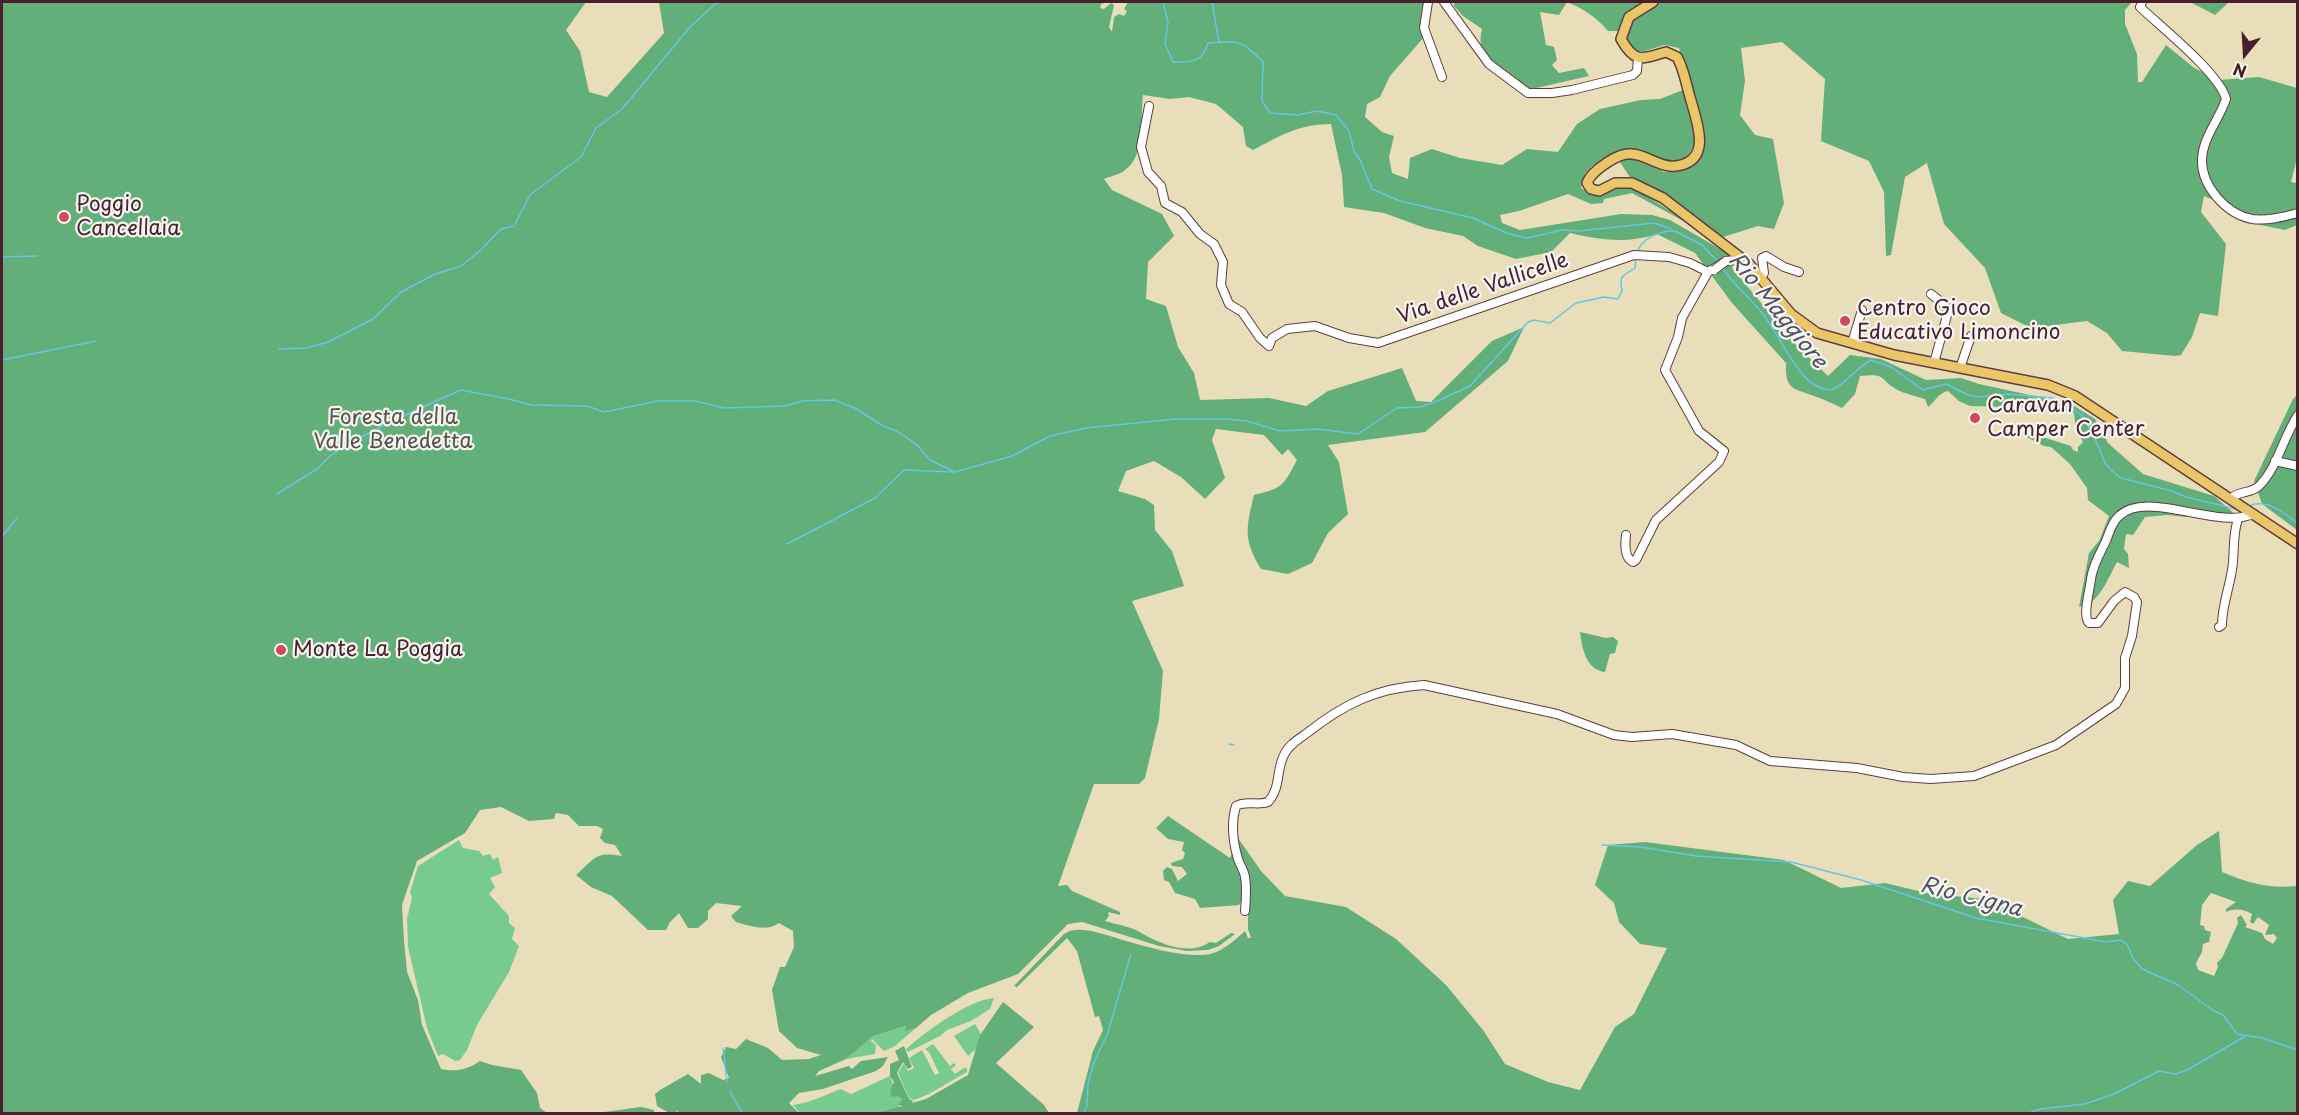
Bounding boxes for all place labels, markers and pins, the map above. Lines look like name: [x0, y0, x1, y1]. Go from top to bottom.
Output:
place label: Poggio Cancellaia: [76, 192, 181, 242]
marker: Poggio Cancellaia: [57, 210, 71, 224]
place label: Centro Gioco Educativo Limoncino: [1857, 296, 2060, 346]
marker: Centro Gioco Educativo Limoncino: [1838, 314, 1852, 328]
place label: Caravan Camper Center: [1987, 393, 2144, 443]
marker: Caravan Camper Center: [1968, 411, 1982, 425]
place label: Monte La Poggia: [293, 637, 463, 663]
marker: Monte La Poggia: [274, 643, 288, 657]

